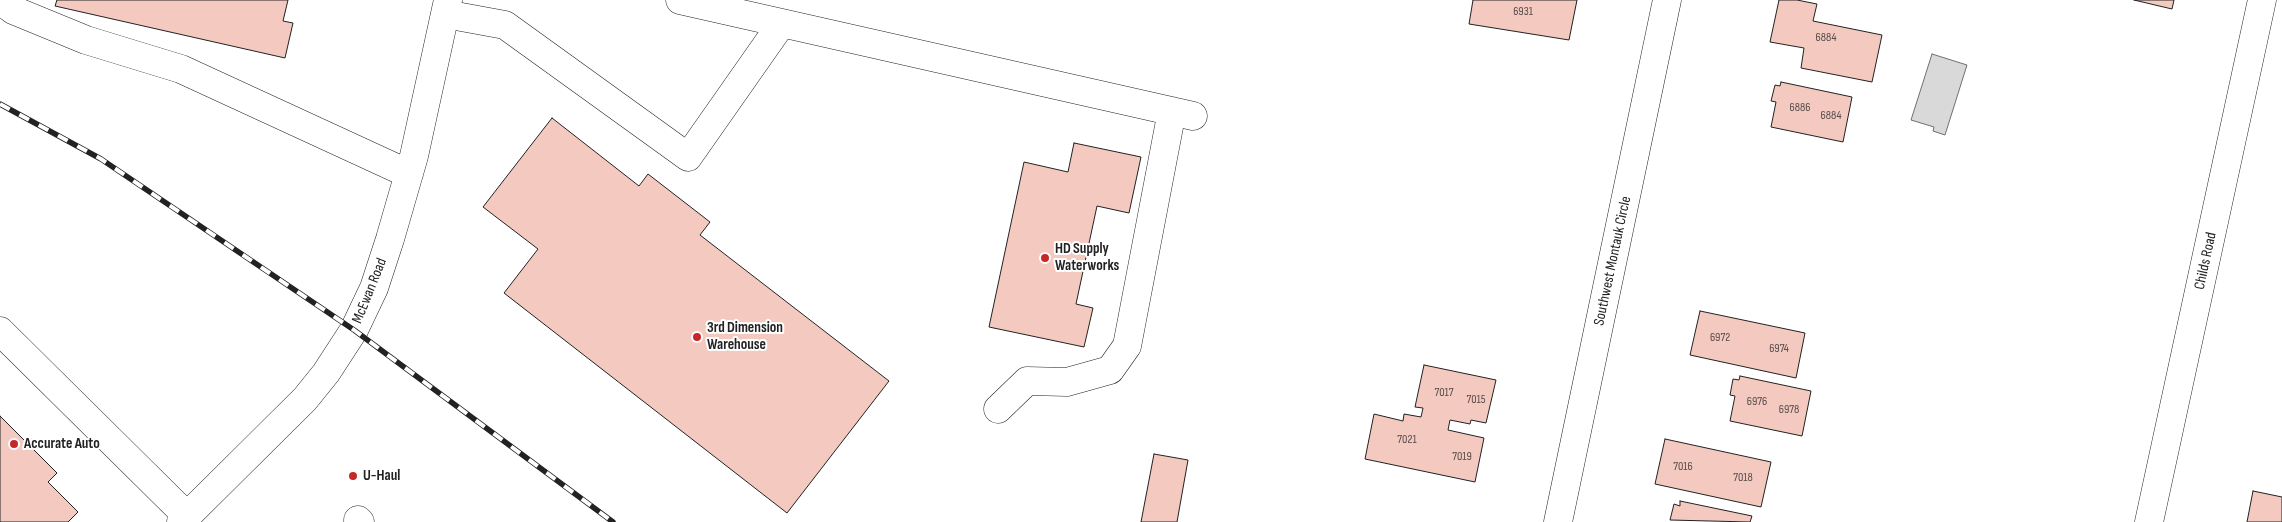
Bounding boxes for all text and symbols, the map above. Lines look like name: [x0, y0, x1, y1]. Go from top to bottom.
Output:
house number: 6931: [1513, 5, 1533, 19]
house number: 6884: [1815, 31, 1837, 45]
house number: 6886: [1789, 101, 1811, 115]
house number: 6884: [1820, 109, 1842, 123]
street label: Southwest Montauk Circle: [1590, 195, 1636, 327]
street label: Childs Road: [2191, 231, 2221, 291]
place label: HD Supply Waterworks: [1055, 240, 1119, 275]
marker: HD Supply Waterworks: [1039, 252, 1051, 264]
street label: McEwan Road: [349, 256, 391, 326]
place label: 3rd Dimension Warehouse: [707, 319, 783, 354]
marker: 3rd Dimension Warehouse: [691, 331, 703, 343]
house number: 6972: [1710, 331, 1730, 345]
house number: 6974: [1769, 342, 1789, 356]
house number: 7017: [1434, 386, 1454, 400]
house number: 7015: [1466, 393, 1486, 407]
house number: 6976: [1747, 395, 1767, 409]
house number: 6978: [1779, 403, 1799, 417]
house number: 7021: [1397, 433, 1417, 447]
place label: Accurate Auto: [24, 435, 100, 453]
marker: Accurate Auto: [8, 438, 20, 450]
house number: 7019: [1452, 450, 1472, 464]
house number: 7016: [1673, 460, 1693, 474]
place label: U-Haul: [363, 467, 400, 485]
marker: U-Haul: [347, 470, 359, 482]
house number: 7018: [1733, 471, 1753, 485]

